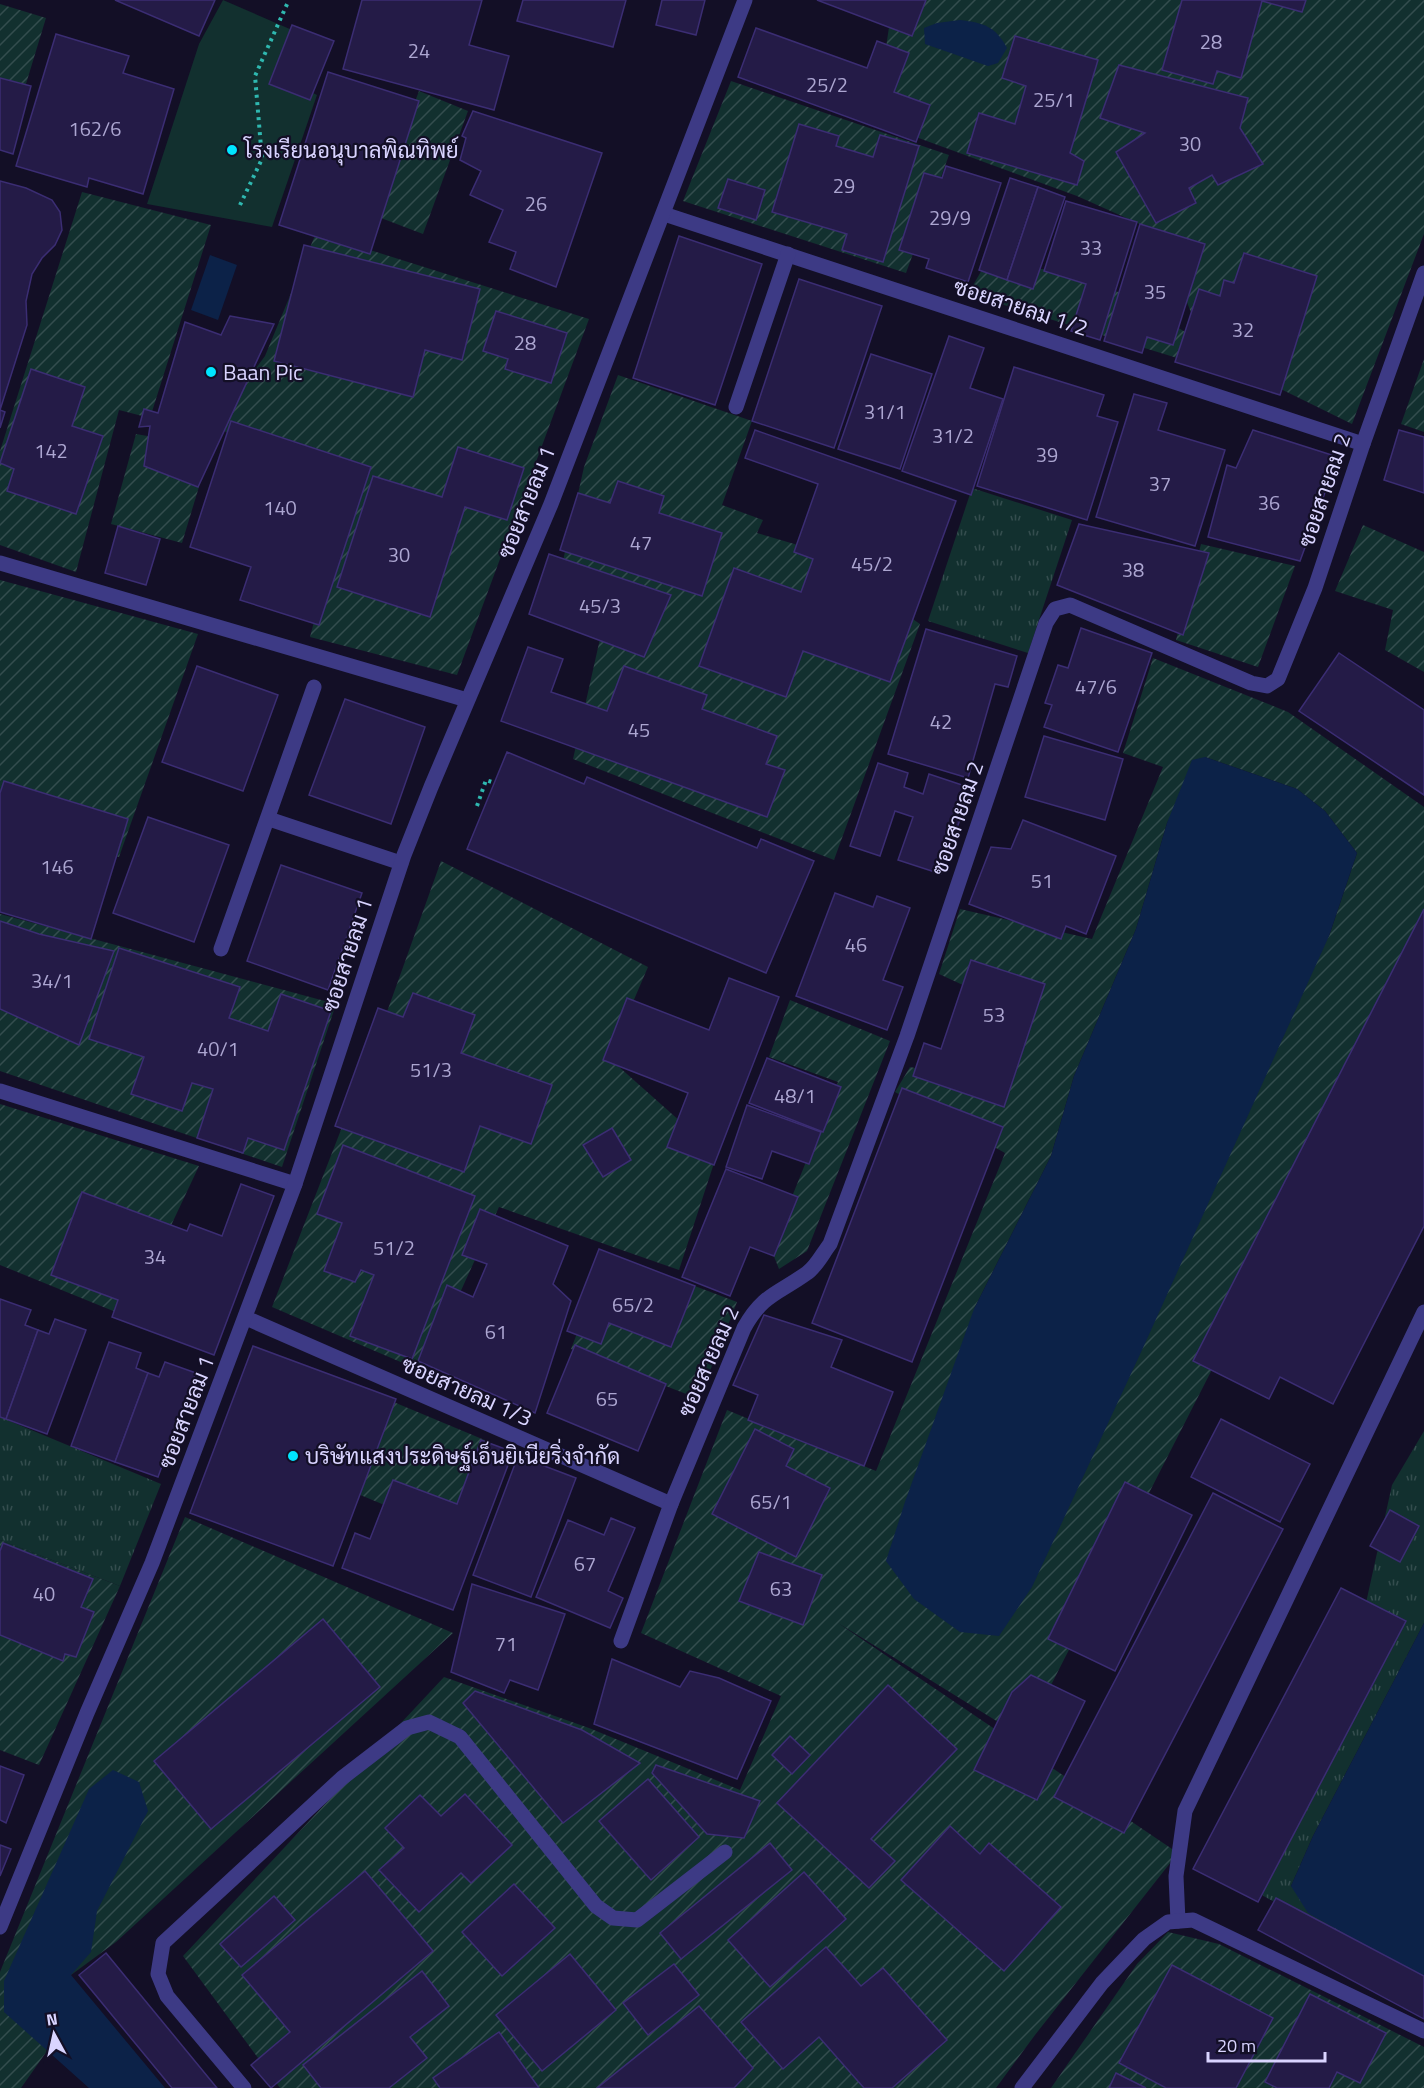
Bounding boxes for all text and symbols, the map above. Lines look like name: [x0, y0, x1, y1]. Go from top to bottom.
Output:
house number: 28: [1200, 26, 1222, 57]
house number: 24: [408, 35, 430, 66]
house number: 25/2: [806, 69, 848, 100]
house number: 25/1: [1033, 84, 1075, 115]
house number: 162/6: [68, 113, 122, 144]
house number: 30: [1179, 128, 1201, 159]
place label: โรงเรียนอนุบาลพิณทิพย์: [243, 133, 459, 167]
marker: โรงเรียนอนุบาลพิณทิพย์: [225, 143, 239, 157]
house number: 29: [833, 170, 855, 201]
house number: 26: [525, 188, 547, 219]
house number: 29/9: [929, 202, 971, 233]
house number: 33: [1080, 232, 1102, 263]
street label: ซอยสายลม 1/2: [949, 269, 1093, 345]
house number: 35: [1144, 276, 1166, 307]
house number: 32: [1232, 314, 1254, 345]
house number: 28: [514, 327, 536, 358]
place label: Baan Pic: [223, 355, 303, 389]
marker: Baan Pic: [204, 365, 218, 379]
house number: 31/1: [864, 396, 906, 427]
house number: 31/2: [932, 420, 974, 451]
street label: ซอยสายลม 2: [1289, 428, 1359, 552]
house number: 142: [34, 435, 68, 466]
house number: 39: [1036, 439, 1058, 470]
street label: ซอยสายลม 1: [488, 441, 564, 563]
house number: 37: [1149, 468, 1171, 499]
house number: 36: [1258, 487, 1280, 518]
house number: 140: [263, 492, 297, 523]
house number: 47: [630, 527, 652, 558]
house number: 30: [388, 539, 410, 570]
house number: 45/2: [851, 548, 893, 579]
house number: 38: [1122, 554, 1144, 585]
house number: 45/3: [579, 590, 621, 621]
house number: 47/6: [1075, 671, 1117, 702]
house number: 42: [930, 706, 952, 737]
house number: 45: [628, 714, 650, 745]
street label: ซอยสายลม 2: [922, 756, 992, 880]
house number: 146: [40, 851, 74, 882]
house number: 51: [1031, 865, 1053, 896]
street label: ซอยสายลม 1: [313, 893, 381, 1017]
house number: 46: [845, 929, 867, 960]
house number: 34/1: [31, 965, 73, 996]
house number: 53: [983, 999, 1005, 1030]
house number: 40/1: [197, 1033, 239, 1064]
house number: 51/3: [410, 1054, 452, 1085]
house number: 48/1: [774, 1080, 816, 1111]
house number: 51/2: [373, 1232, 415, 1263]
house number: 34: [144, 1241, 166, 1272]
house number: 65/2: [612, 1289, 654, 1320]
street label: ซอยสายลม 2: [668, 1300, 748, 1422]
house number: 61: [485, 1316, 507, 1347]
street label: ซอยสายลม 1/3: [396, 1347, 538, 1435]
street label: ซอยสายลม 1: [149, 1351, 223, 1473]
house number: 65: [596, 1383, 618, 1414]
place label: บริษัทแสงประดิษฐ์เอ็นยิเนียริ่งจำกัด: [305, 1438, 620, 1473]
marker: บริษัทแสงประดิษฐ์เอ็นยิเนียริ่งจำกัด: [286, 1449, 300, 1463]
house number: 65/1: [750, 1486, 792, 1517]
house number: 67: [574, 1548, 596, 1579]
house number: 63: [770, 1573, 792, 1604]
house number: 40: [33, 1578, 55, 1609]
house number: 71: [495, 1628, 517, 1659]
north arrow: [24, 2004, 84, 2064]
text: N: [45, 2006, 59, 2032]
scale bar: [1208, 2025, 1325, 2063]
text: 20 m: [1217, 2032, 1256, 2059]

